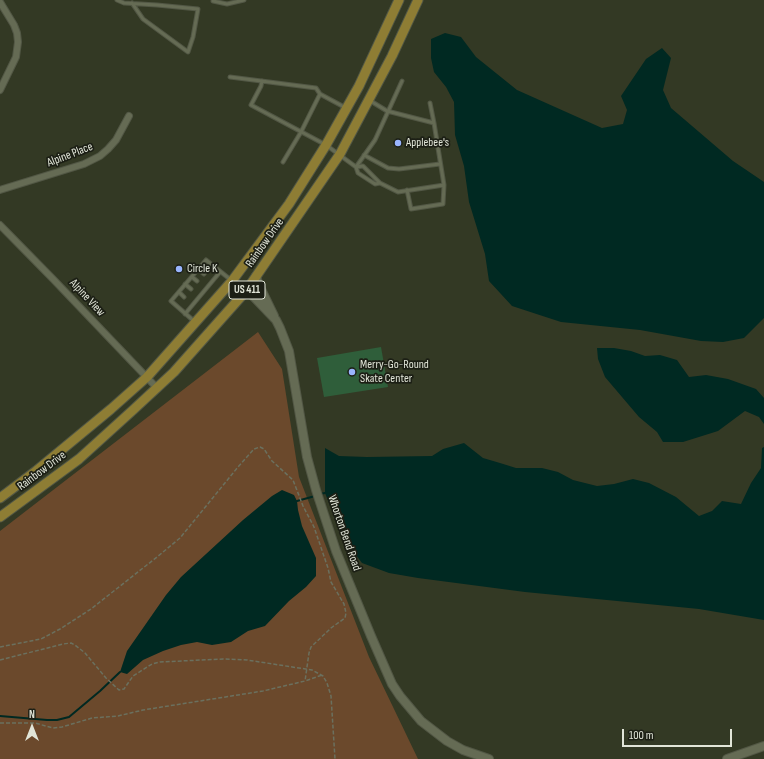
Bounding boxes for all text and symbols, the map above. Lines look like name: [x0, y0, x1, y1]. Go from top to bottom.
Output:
place label: Applebee's: [406, 136, 449, 150]
marker: Applebee's: [393, 138, 403, 148]
street label: Alpine Place: [45, 140, 95, 170]
street label: Rainbow Drive: [243, 216, 287, 270]
place label: Circle K: [187, 262, 218, 276]
marker: Circle K: [174, 264, 184, 274]
street label: Alpine View: [66, 276, 108, 320]
road number: US 411: [229, 281, 265, 299]
place label: Merry-Go-Round Skate Center: [360, 358, 429, 386]
marker: Merry-Go-Round Skate Center: [347, 367, 357, 377]
street label: Rainbow Drive: [15, 448, 69, 494]
street label: Whorton Bend Road: [324, 493, 364, 573]
north arrow: [12, 707, 52, 747]
text: N: [29, 708, 35, 721]
scale bar: [624, 721, 734, 747]
text: 100 m: [629, 728, 654, 743]

